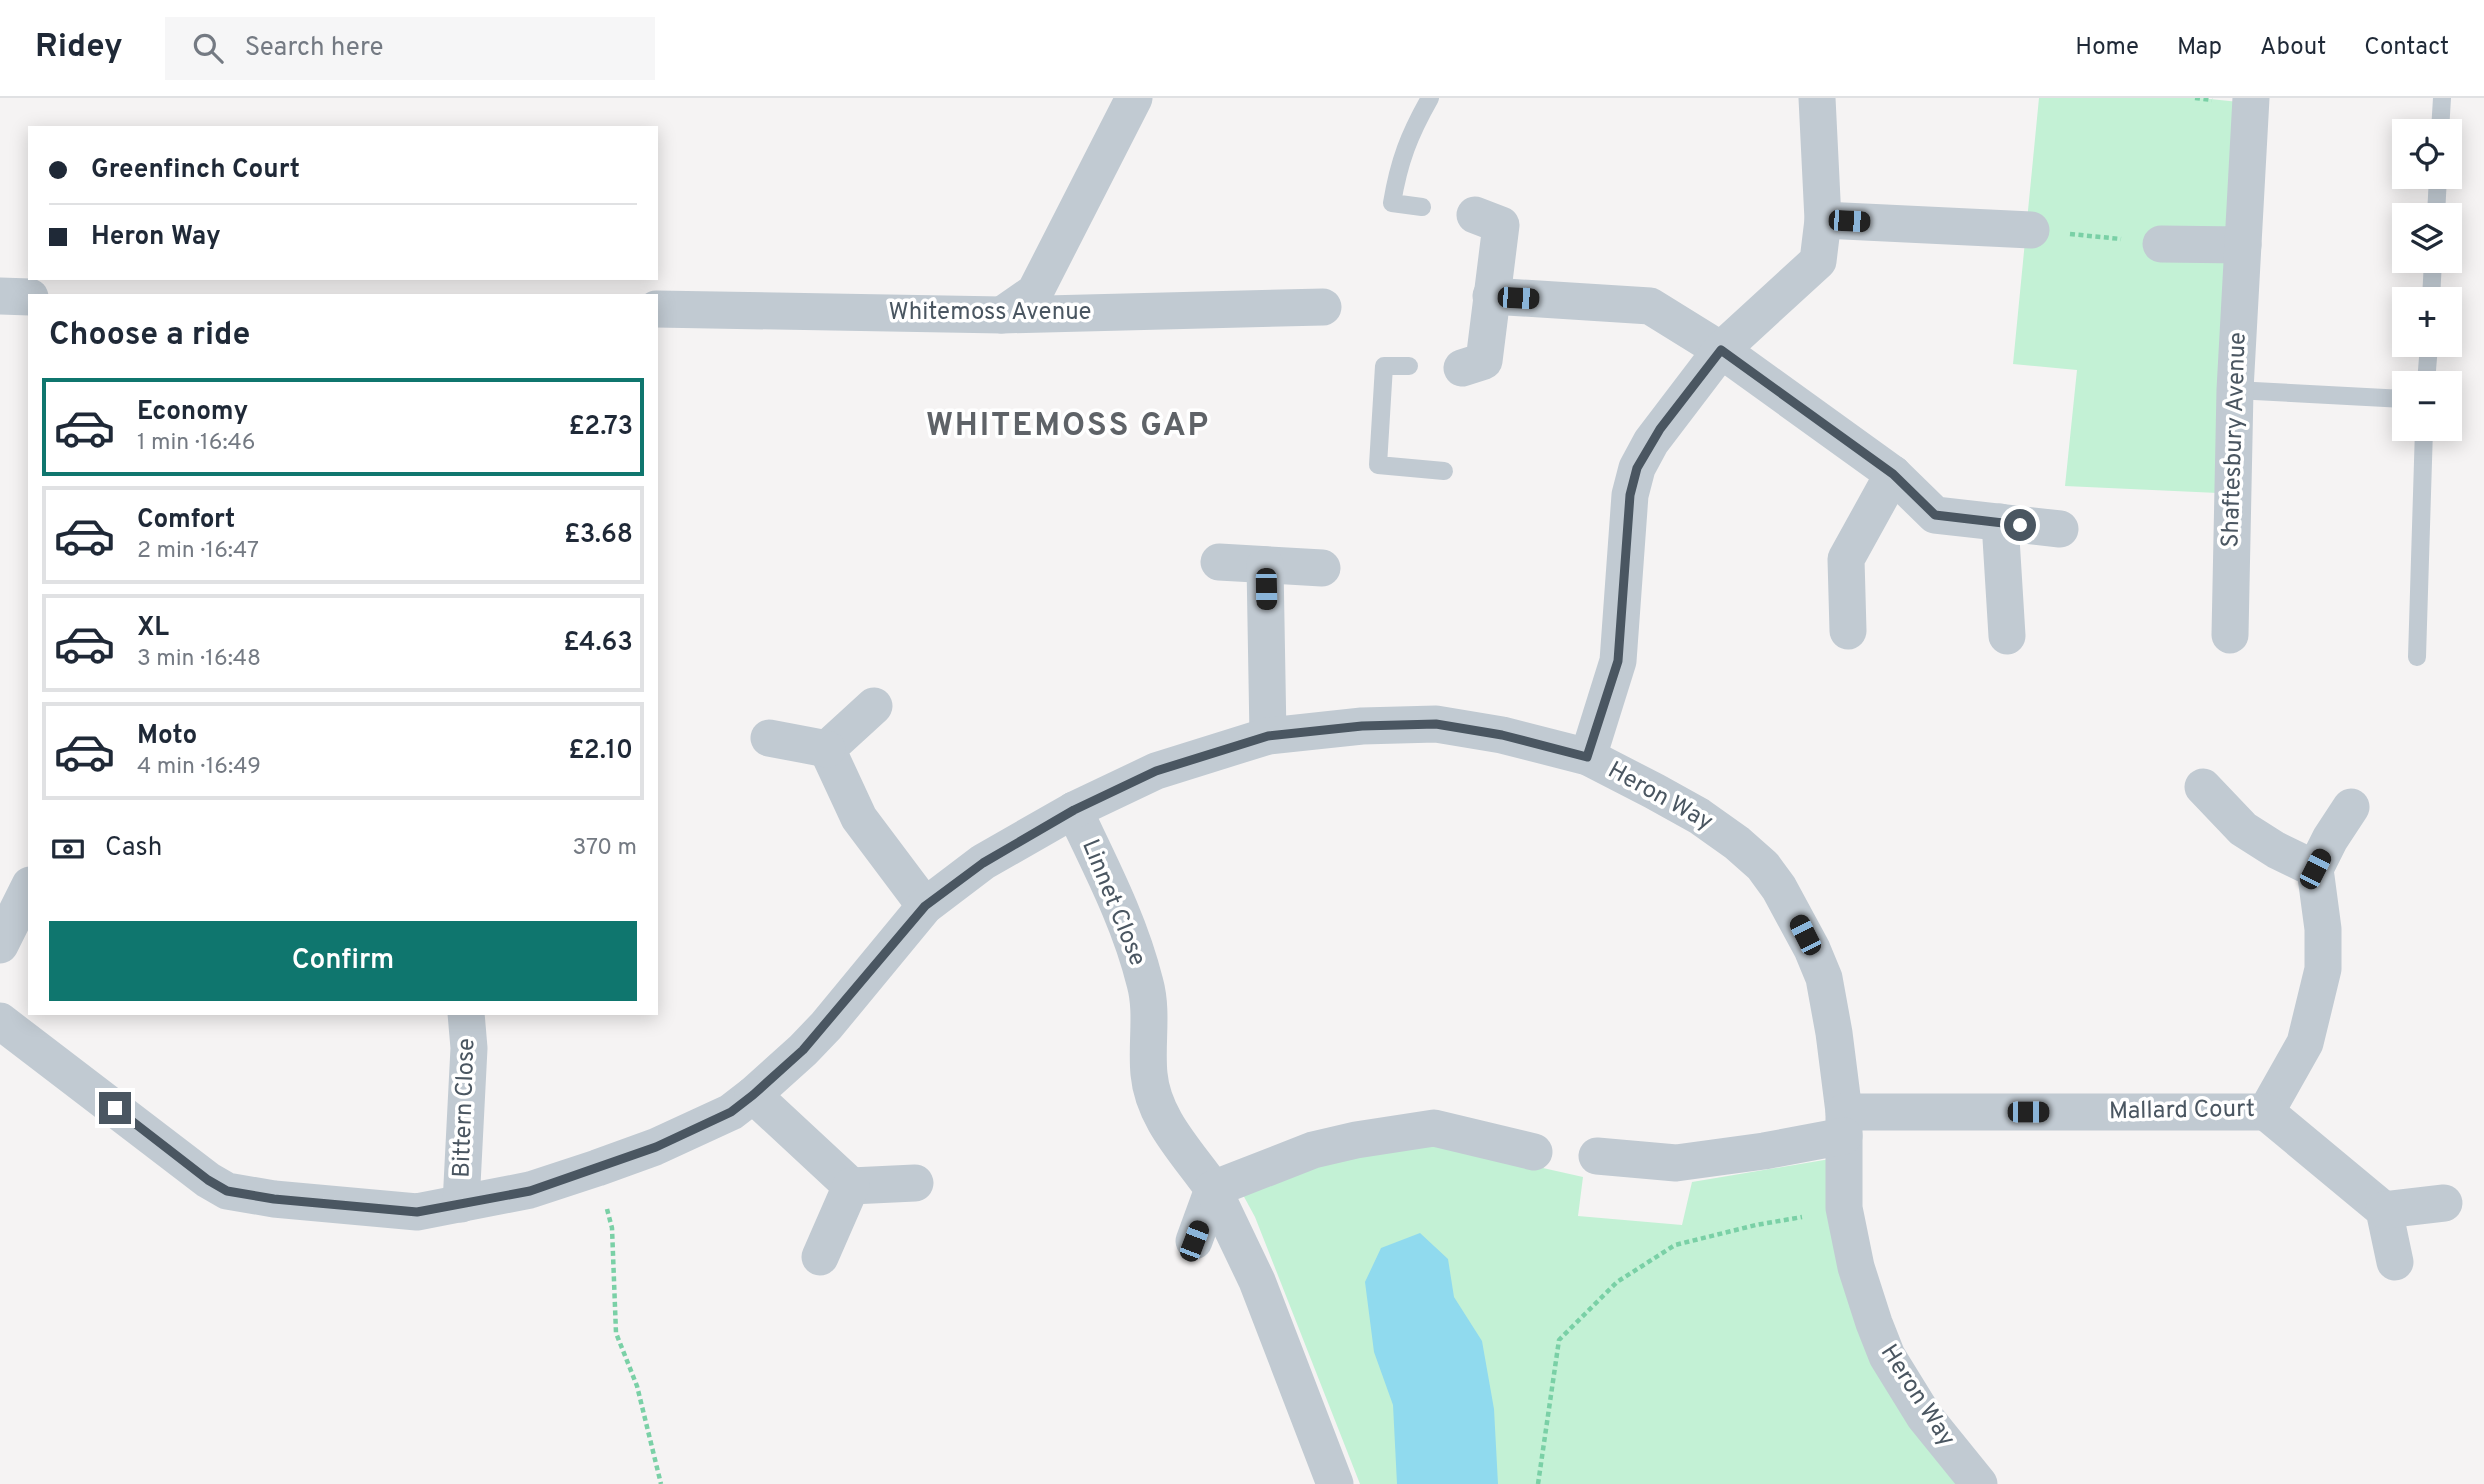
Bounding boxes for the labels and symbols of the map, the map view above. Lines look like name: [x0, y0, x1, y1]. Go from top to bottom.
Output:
car: [1828, 209, 1871, 233]
car: [1497, 286, 1540, 310]
street label: Whitemoss Avenue: [888, 298, 1092, 328]
street label: Shaftesbury Avenue: [2216, 332, 2254, 548]
district label: WHITEMOSS GAP: [926, 407, 1210, 447]
route start: [2004, 509, 2036, 541]
car: [1256, 568, 1277, 610]
street label: Heron Way: [1602, 756, 1718, 838]
street label: Linnet Close: [1074, 835, 1152, 971]
car: [2297, 846, 2334, 892]
car: [1787, 912, 1824, 958]
street label: Bittern Close: [448, 1038, 482, 1178]
route end: [99, 1092, 131, 1124]
street label: Mallard Court: [2109, 1095, 2255, 1127]
car: [2008, 1102, 2050, 1123]
car: [1177, 1218, 1212, 1264]
street label: Heron Way: [1873, 1339, 1961, 1453]

